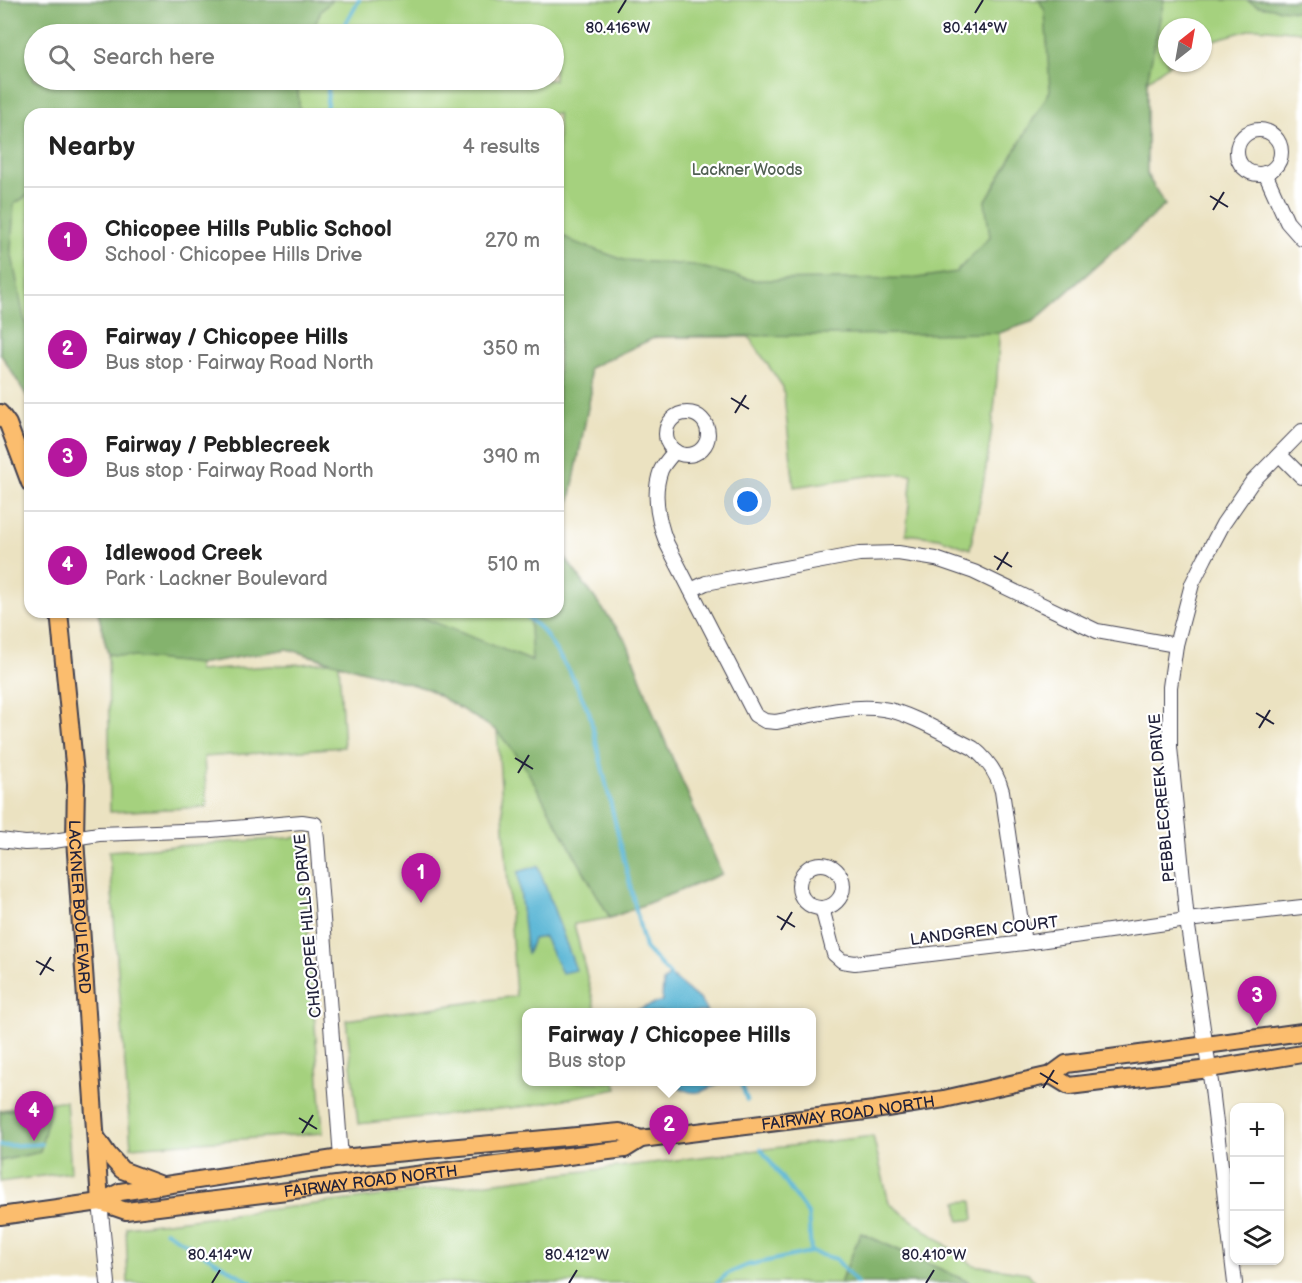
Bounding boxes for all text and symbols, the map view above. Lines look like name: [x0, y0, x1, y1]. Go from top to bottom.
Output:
north arrow: [1158, 18, 1212, 72]
text: 80.416°W: [586, 19, 651, 38]
text: 80.414°W: [943, 19, 1008, 38]
search box: [24, 24, 564, 90]
icon: search: [45, 41, 78, 74]
text: Search here: [93, 44, 215, 71]
text: Nearby: [48, 132, 135, 163]
text: 4 results: [462, 135, 540, 159]
park label: Lackner Woods: [691, 161, 803, 180]
text: Chicopee Hills Public School: [105, 216, 392, 243]
text: 1: [63, 229, 72, 253]
text: 270 m: [485, 229, 540, 253]
text: School · Chicopee Hills Drive: [105, 243, 362, 267]
text: Fairway / Chicopee Hills: [105, 324, 348, 351]
text: 2: [62, 337, 73, 361]
text: 350 m: [483, 337, 540, 361]
text: Bus stop · Fairway Road North: [105, 351, 374, 375]
text: Fairway / Pebblecreek: [105, 432, 330, 459]
text: 3: [62, 445, 73, 469]
text: 390 m: [482, 445, 540, 469]
text: Bus stop · Fairway Road North: [105, 459, 374, 483]
your location: [733, 487, 762, 516]
text: Idlewood Creek: [105, 540, 262, 567]
text: 4: [62, 553, 73, 577]
text: 510 m: [487, 553, 540, 577]
text: Park · Lackner Boulevard: [105, 567, 328, 591]
street label: PEBBLECREEK DRIVE: [1146, 713, 1179, 883]
street label: LACKNER BOULEVARD: [64, 820, 94, 995]
street label: CHICOPEE HILLS DRIVE: [291, 833, 326, 1019]
pin: 1: [402, 854, 440, 903]
street label: LANDGREN COURT: [909, 913, 1060, 950]
pin: 3: [1238, 976, 1276, 1026]
popup: [522, 1008, 816, 1086]
text: Fairway / Chicopee Hills: [547, 1022, 791, 1049]
text: Bus stop: [547, 1049, 626, 1073]
pin: 4: [15, 1092, 54, 1141]
street label: FAIRWAY ROAD NORTH: [760, 1093, 936, 1135]
map controls: [1230, 1103, 1284, 1265]
button: +: [1230, 1103, 1284, 1157]
pin: 2: [650, 1106, 688, 1155]
button: −: [1230, 1157, 1284, 1211]
street label: FAIRWAY ROAD NORTH: [283, 1162, 459, 1202]
button: layers: [1230, 1211, 1284, 1265]
text: 80.414°W: [188, 1246, 253, 1265]
text: 80.412°W: [545, 1246, 610, 1265]
text: 80.410°W: [902, 1246, 967, 1265]

